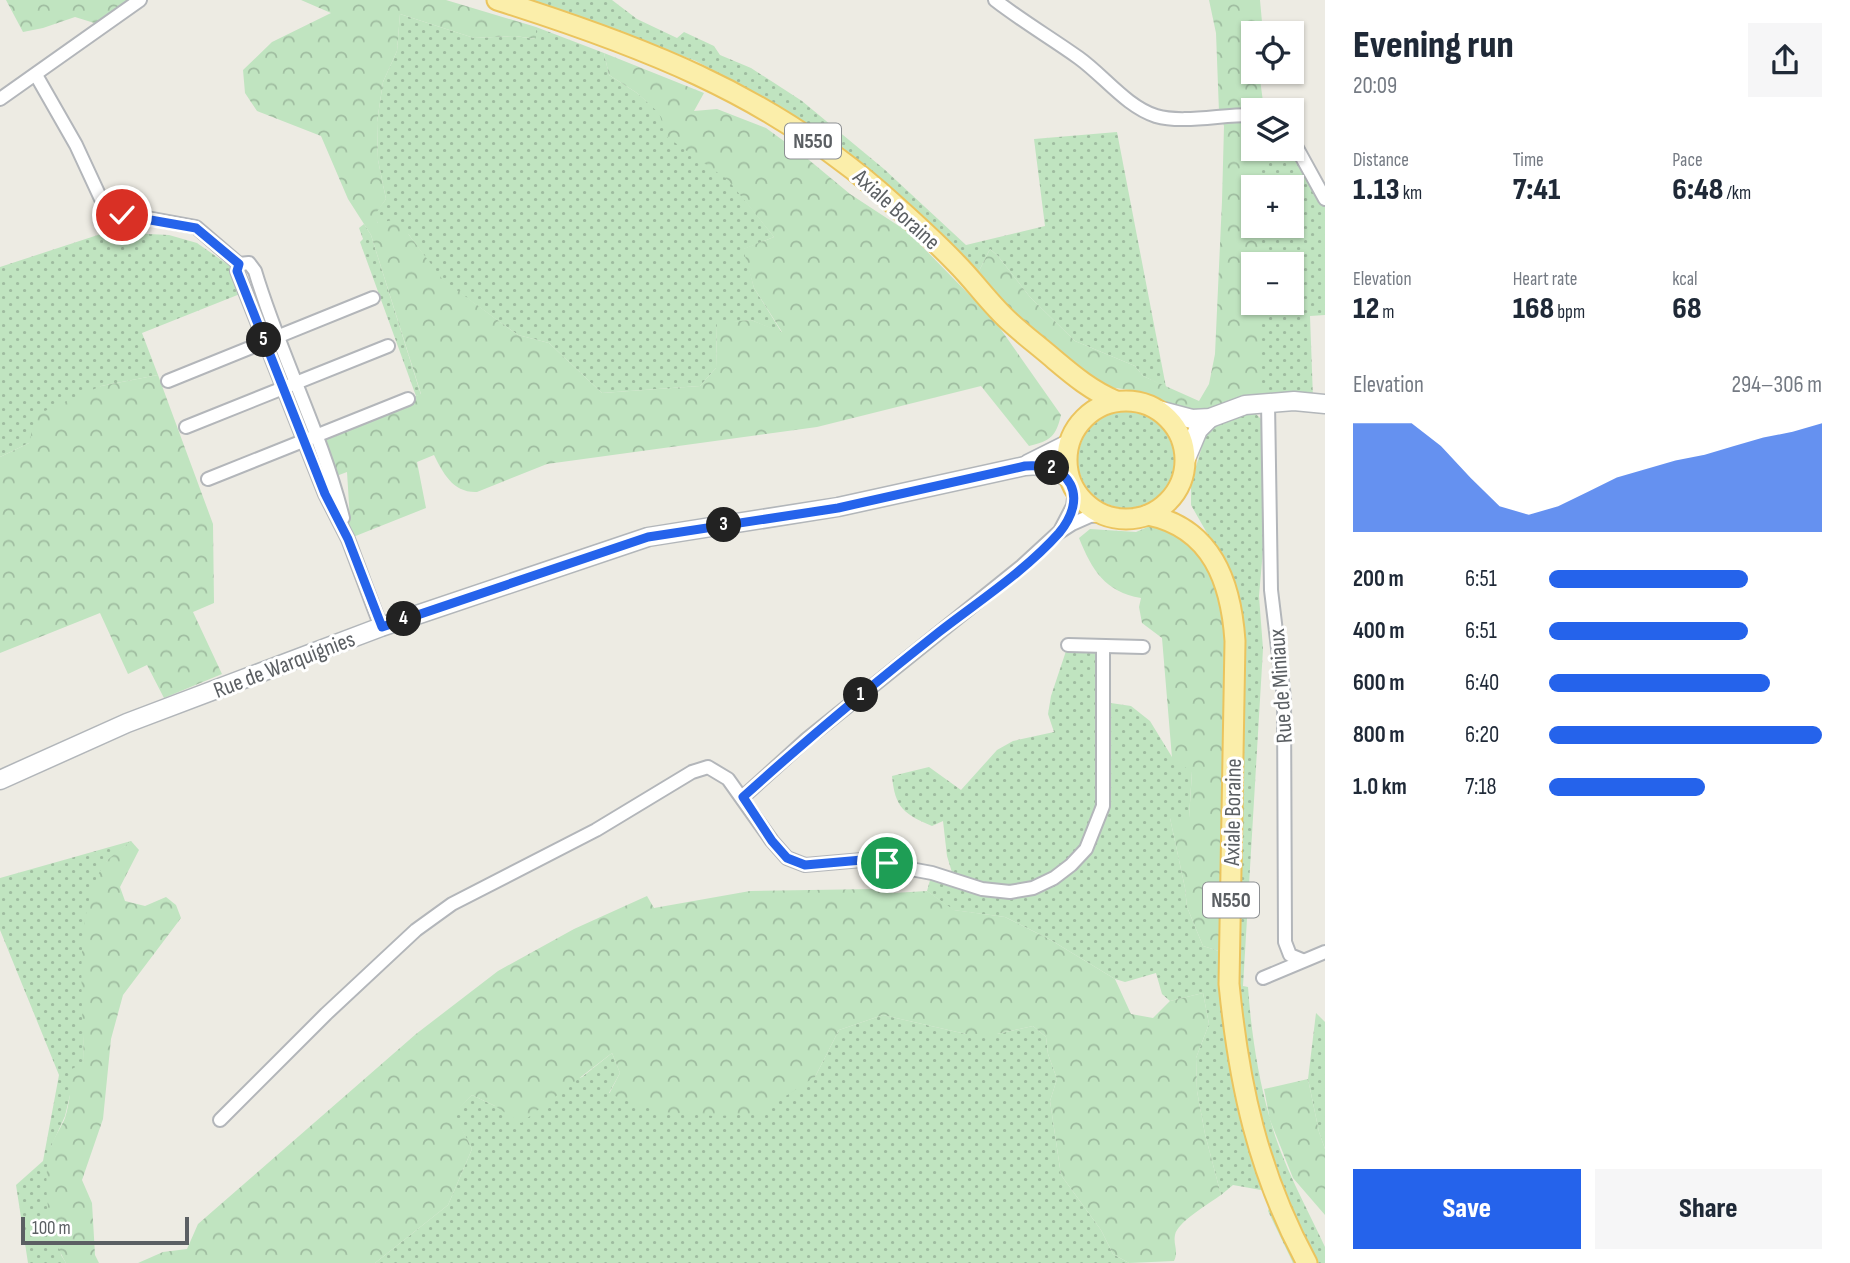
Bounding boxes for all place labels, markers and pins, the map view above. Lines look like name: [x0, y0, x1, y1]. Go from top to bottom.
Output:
pin: [92, 185, 152, 245]
pin: 5: [246, 322, 282, 358]
pin: 2: [1034, 450, 1070, 486]
pin: 3: [706, 508, 742, 542]
pin: 4: [386, 602, 422, 636]
pin: 1: [844, 678, 878, 712]
pin: [857, 833, 917, 893]

